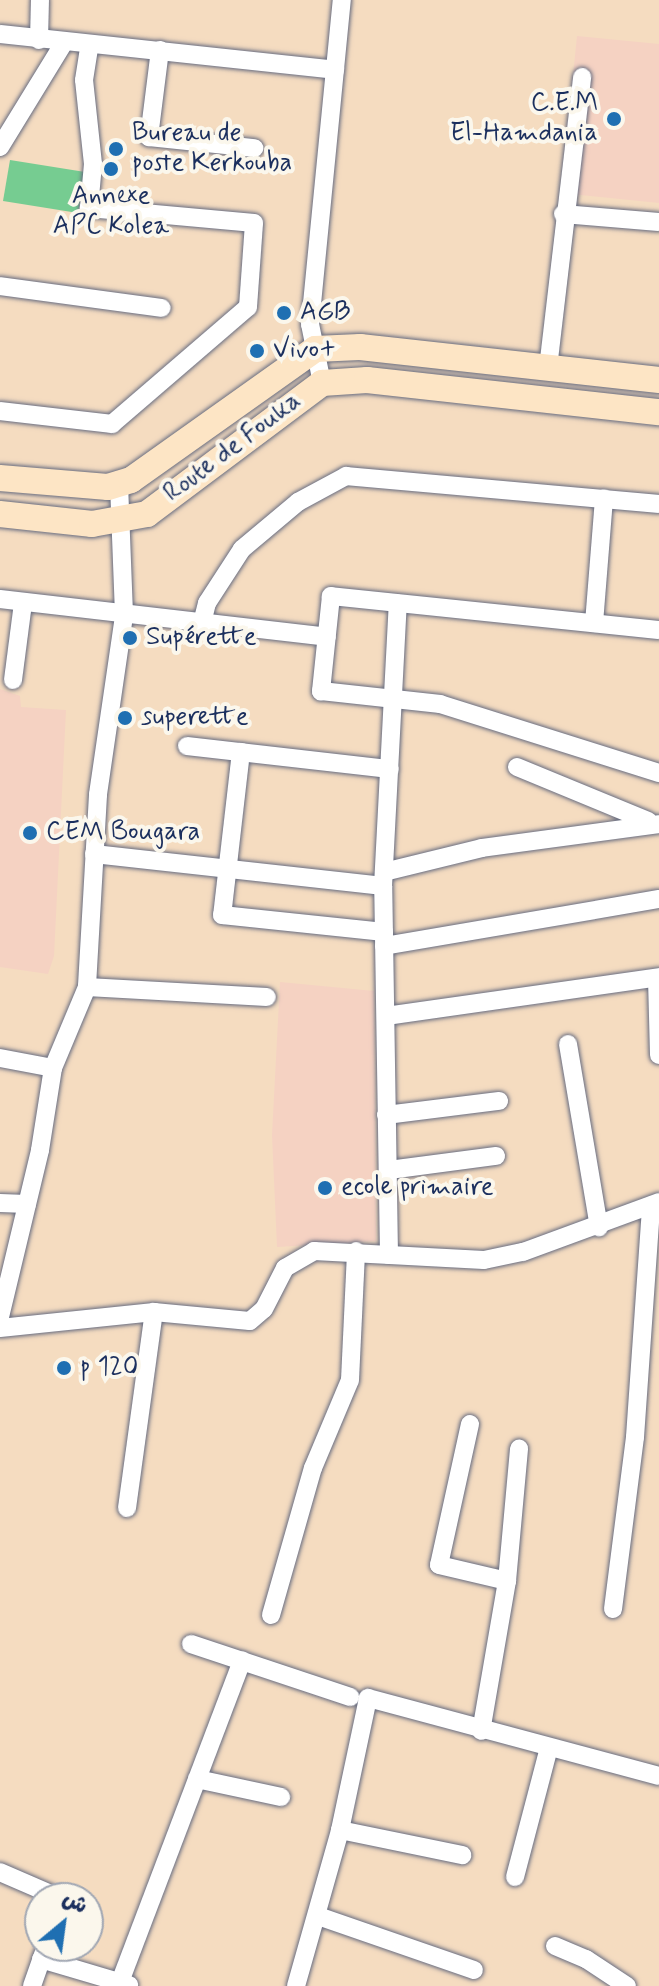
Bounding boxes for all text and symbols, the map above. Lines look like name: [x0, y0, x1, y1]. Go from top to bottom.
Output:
place label: C.E.M El-Hamdania: [450, 88, 598, 150]
marker: C.E.M El-Hamdania: [605, 110, 623, 128]
place label: Bureau de poste Kerkouba: [132, 118, 297, 180]
marker: Bureau de poste Kerkouba: [107, 140, 125, 158]
marker: Annexe APC Kolea: [102, 160, 120, 178]
place label: Annexe APC Kolea: [51, 181, 171, 242]
place label: AGB: [300, 297, 350, 329]
marker: AGB: [275, 304, 293, 322]
place label: Vivo+: [273, 335, 336, 367]
marker: Vivo+: [248, 342, 266, 360]
street label: Route de Fouka: [160, 388, 306, 508]
place label: Supérette: [146, 622, 257, 654]
marker: Supérette: [121, 629, 139, 647]
place label: superette: [141, 702, 248, 734]
marker: superette: [116, 709, 134, 727]
place label: CEM Bougara: [46, 817, 201, 849]
marker: CEM Bougara: [21, 824, 39, 842]
place label: ecole primaire: [341, 1172, 497, 1204]
marker: ecole primaire: [316, 1179, 334, 1197]
place label: p 120: [80, 1352, 138, 1384]
marker: p 120: [55, 1359, 73, 1377]
north arrow: [24, 1882, 104, 1962]
text: ش: [57, 1885, 92, 1921]

